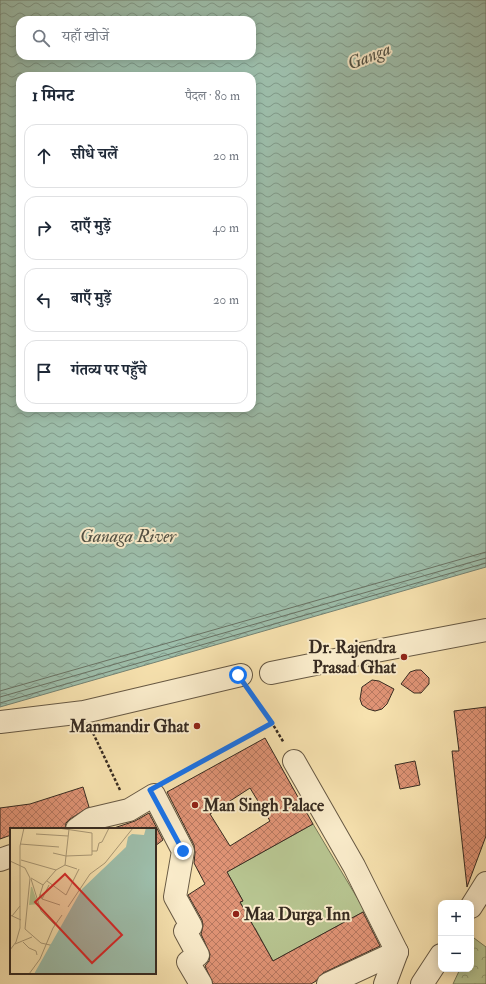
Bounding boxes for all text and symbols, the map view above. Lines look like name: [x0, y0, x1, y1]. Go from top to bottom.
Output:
search box: [16, 16, 256, 60]
icon: search: [30, 27, 52, 49]
text: यहाँ खोजें: [62, 27, 109, 46]
water label: Ganga: [344, 37, 394, 76]
text: 1 मिनट: [32, 85, 74, 106]
text: पैदल · 80 m: [185, 88, 240, 104]
icon: ahead: [33, 145, 55, 167]
text: सीधे चलें: [71, 145, 118, 164]
text: 20 m: [213, 148, 239, 164]
icon: right: [33, 217, 55, 239]
text: दाएँ मुड़ें: [71, 217, 111, 236]
text: 40 m: [213, 220, 239, 236]
icon: left: [33, 289, 55, 311]
text: बाएँ मुड़ें: [71, 289, 111, 308]
text: 20 m: [213, 292, 239, 308]
icon: arrive: [33, 361, 55, 383]
text: गंतव्य पर पहुँचे: [71, 361, 147, 380]
water label: Ganaga River: [80, 525, 177, 548]
place label: Dr. Rajendra Prasad Ghat: [309, 637, 397, 678]
marker: Dr. Rajendra Prasad Ghat: [399, 652, 409, 662]
route start: [229, 666, 247, 684]
place label: Manmandir Ghat: [69, 716, 189, 737]
marker: Manmandir Ghat: [192, 721, 202, 731]
place label: Man Singh Palace: [202, 795, 325, 817]
marker: Man Singh Palace: [190, 800, 200, 810]
inset map: [10, 828, 156, 974]
route end: [174, 842, 192, 860]
map controls: [438, 900, 474, 972]
button: +: [438, 900, 474, 936]
place label: Maa Durga Inn: [243, 904, 350, 926]
marker: Maa Durga Inn: [231, 909, 241, 919]
button: −: [438, 936, 474, 972]

